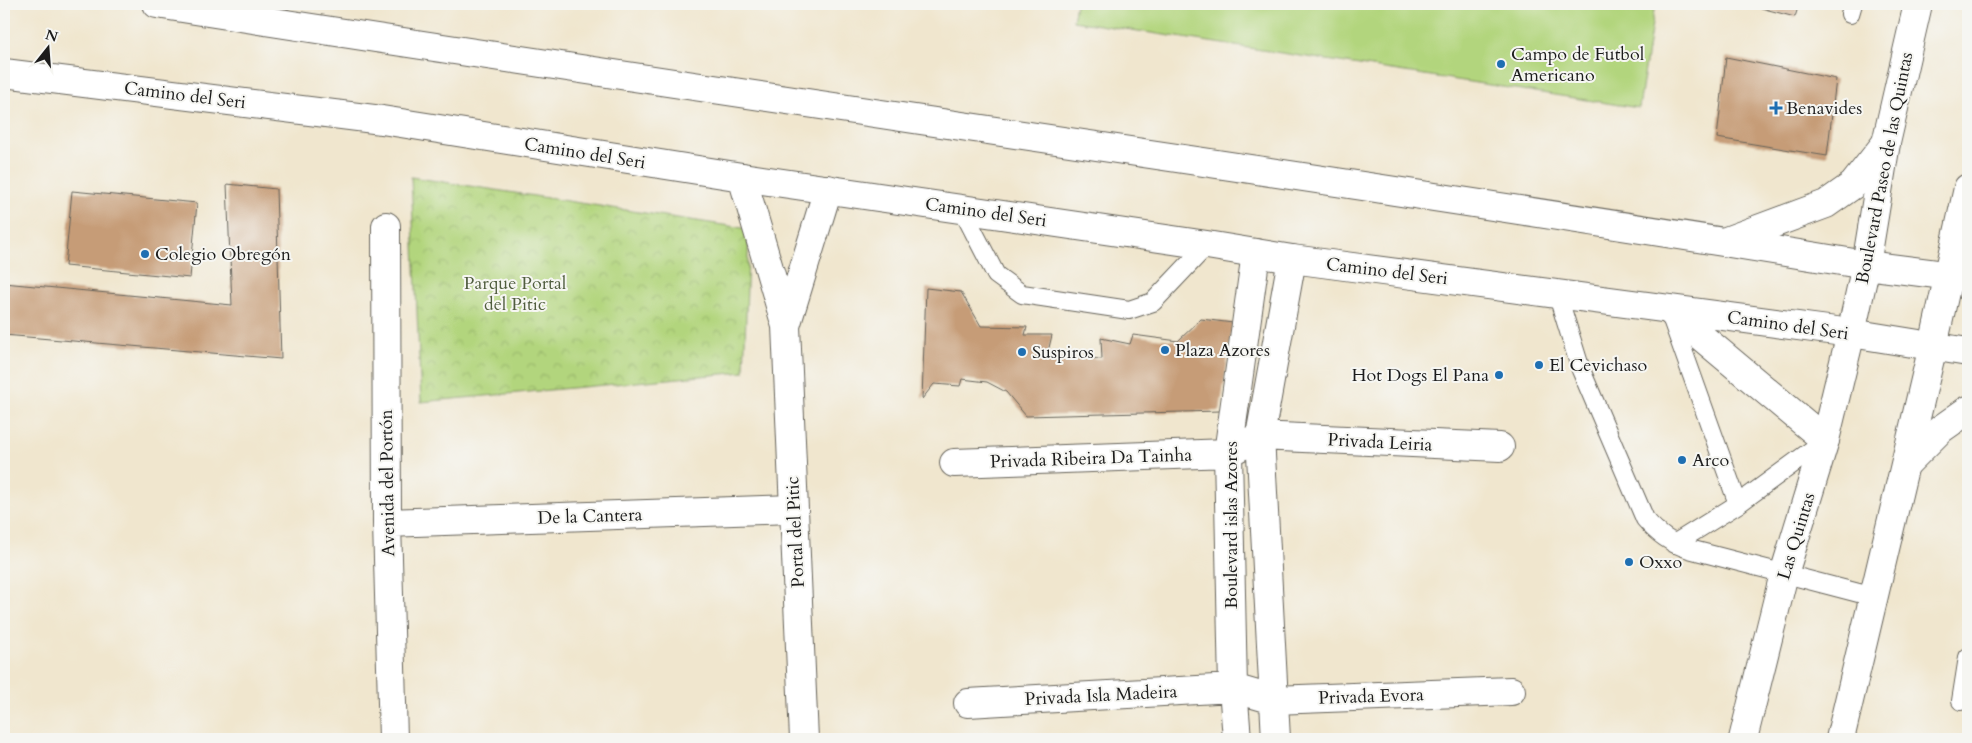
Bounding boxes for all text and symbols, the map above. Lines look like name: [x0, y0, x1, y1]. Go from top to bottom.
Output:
north arrow: [22, 22, 72, 72]
text: N: [43, 25, 60, 47]
place label: Campo de Futbol Americano: [1511, 42, 1645, 88]
street label: Boulevard Paseo de las Quintas: [1850, 50, 1919, 286]
marker: Campo de Futbol Americano: [1495, 58, 1507, 70]
street label: Camino del Seri: [123, 76, 247, 115]
place label: Benavides: [1786, 96, 1862, 121]
marker: Benavides: [1770, 102, 1782, 114]
street label: Camino del Seri: [522, 132, 647, 175]
street label: Camino del Seri: [923, 192, 1048, 233]
place label: Colegio Obregón: [155, 242, 292, 267]
marker: Colegio Obregón: [139, 248, 151, 260]
street label: Camino del Seri: [1325, 252, 1449, 291]
park label: Parque Portal del Pitic: [464, 271, 567, 317]
street label: Camino del Seri: [1725, 305, 1850, 346]
place label: Plaza Azores: [1175, 338, 1270, 363]
place label: Suspiros: [1032, 340, 1094, 365]
marker: Plaza Azores: [1159, 344, 1171, 356]
marker: Suspiros: [1016, 346, 1028, 358]
place label: El Cevichaso: [1549, 353, 1648, 378]
marker: El Cevichaso: [1533, 359, 1545, 371]
place label: Hot Dogs El Pana: [1351, 363, 1489, 388]
marker: Hot Dogs El Pana: [1493, 369, 1505, 381]
street label: Avenida del Portón: [374, 408, 401, 557]
street label: Privada Leiria: [1327, 427, 1433, 458]
street label: Boulevard islas Azores: [1219, 441, 1244, 609]
street label: Privada Ribeira Da Tainha: [990, 442, 1193, 475]
place label: Arco: [1692, 448, 1730, 473]
marker: Arco: [1676, 454, 1688, 466]
street label: Portal del Pitic: [780, 476, 811, 588]
street label: Las Quintas: [1771, 490, 1822, 583]
street label: De la Cantera: [537, 502, 643, 531]
place label: Oxxo: [1639, 550, 1682, 575]
marker: Oxxo: [1623, 556, 1635, 568]
street label: Privada Isla Madeira: [1024, 679, 1178, 712]
street label: Privada Evora: [1318, 682, 1424, 711]

